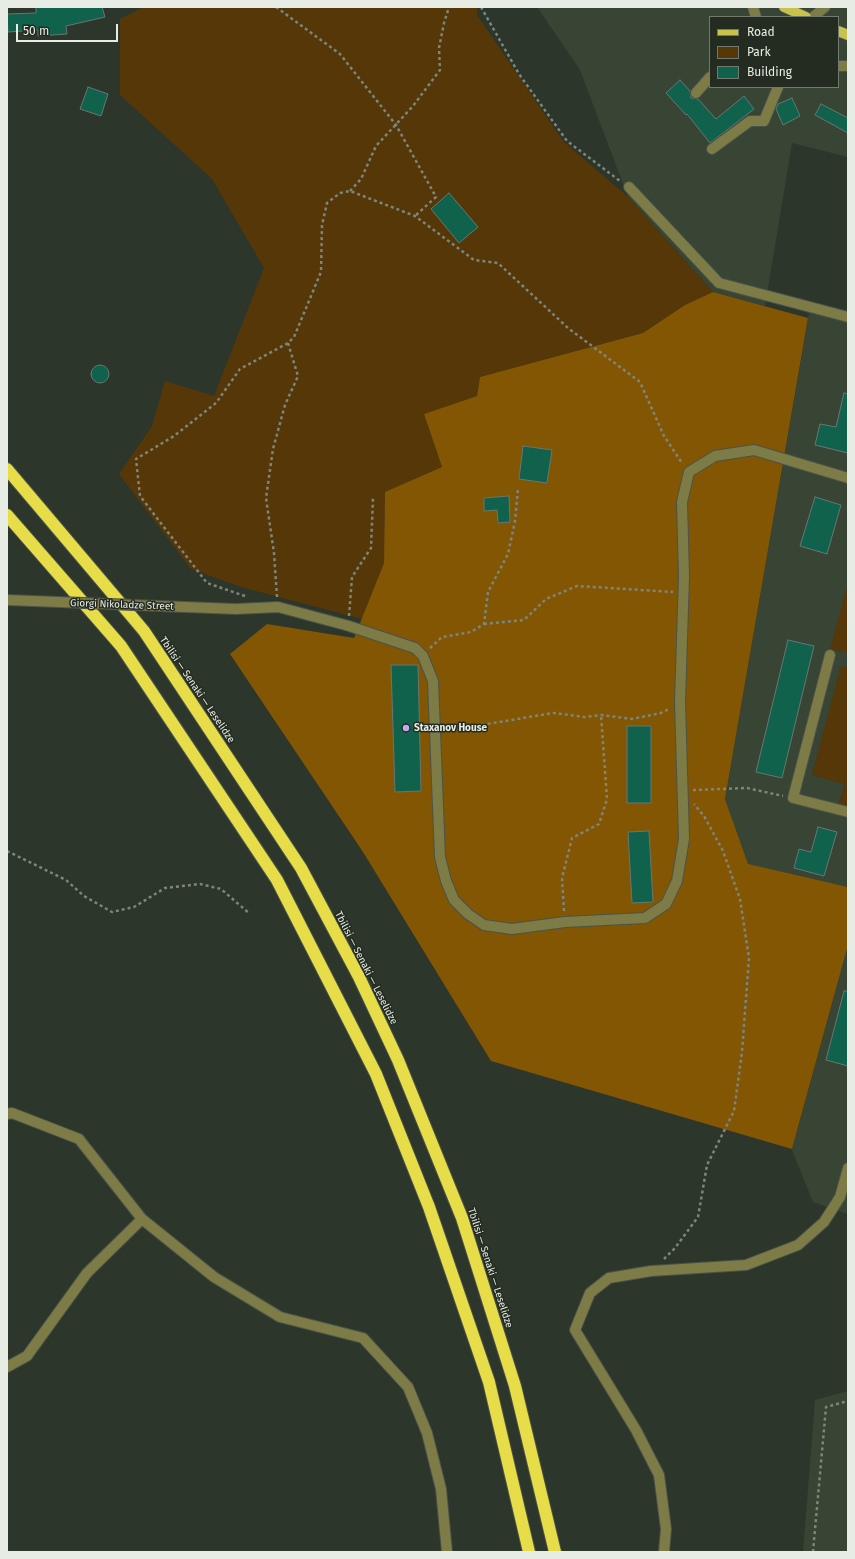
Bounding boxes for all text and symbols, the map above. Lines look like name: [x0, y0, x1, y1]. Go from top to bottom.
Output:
scale bar: [18, 16, 120, 42]
legend: [709, 16, 839, 88]
text: 50 m: [23, 24, 49, 38]
text: Road: [747, 25, 775, 39]
text: Park: [747, 45, 771, 59]
text: Building: [747, 65, 792, 79]
street label: Giorgi Nikoladze Street: [70, 597, 174, 613]
street label: Tbilisi — Senaki — Leselidze: [157, 635, 237, 745]
place label: Staxanov House: [414, 722, 487, 734]
marker: Staxanov House: [401, 723, 411, 733]
street label: Tbilisi — Senaki — Leselidze: [332, 909, 400, 1027]
street label: Tbilisi — Senaki — Leselidze: [465, 1206, 515, 1330]

